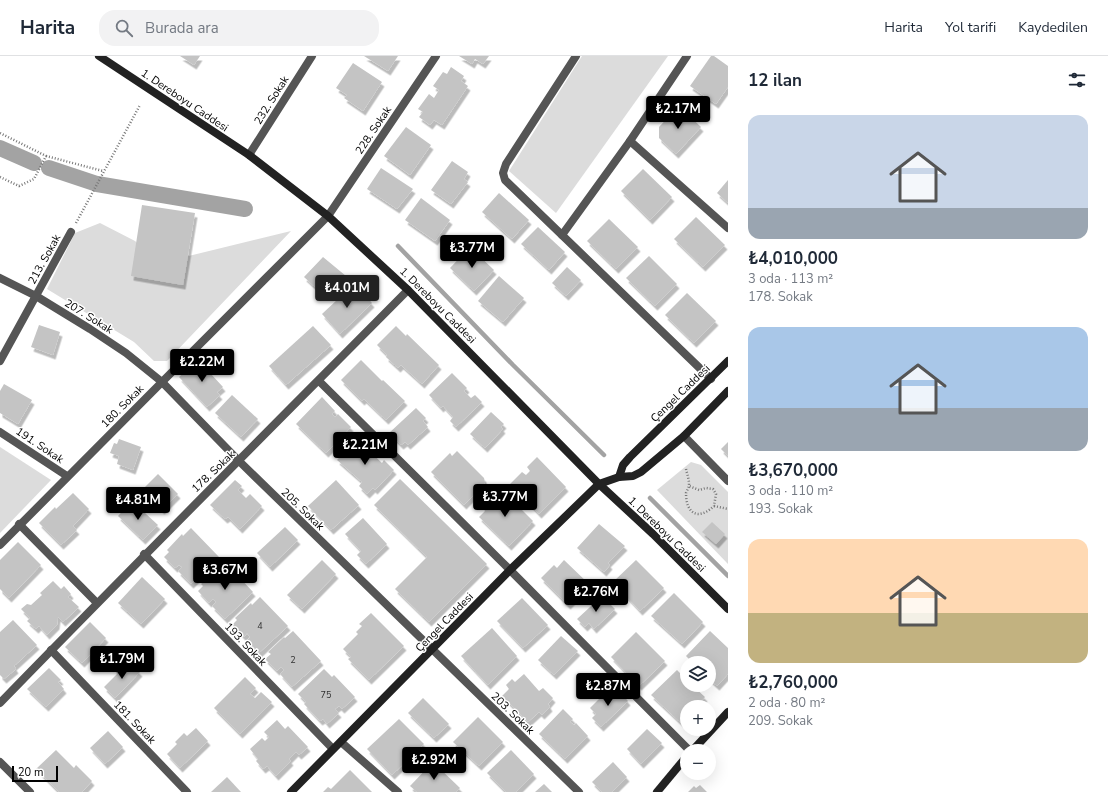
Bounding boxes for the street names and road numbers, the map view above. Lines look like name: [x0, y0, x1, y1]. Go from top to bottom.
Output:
street label: 1. Dereboyu Caddesi: [138, 66, 231, 135]
street label: 232. Sokak: [251, 73, 293, 127]
street label: 228. Sokak: [352, 103, 395, 157]
street label: 213. Sokak: [25, 231, 65, 287]
street label: 1. Dereboyu Caddesi: [396, 264, 479, 347]
street label: 207. Sokak: [62, 296, 116, 338]
street label: Çengel Caddesi: [647, 361, 713, 426]
street label: 180. Sokak: [98, 381, 147, 431]
street label: 191. Sokak: [13, 424, 67, 467]
street label: 178. Sokak: [188, 447, 239, 496]
street label: 205. Sokak: [278, 485, 328, 534]
street label: 1. Dereboyu Caddesi: [625, 493, 709, 575]
street label: Çengel Caddesi: [412, 589, 477, 655]
street label: 193. Sokak: [221, 619, 270, 670]
street label: 203. Sokak: [488, 689, 538, 738]
street label: 181. Sokak: [110, 697, 159, 748]

